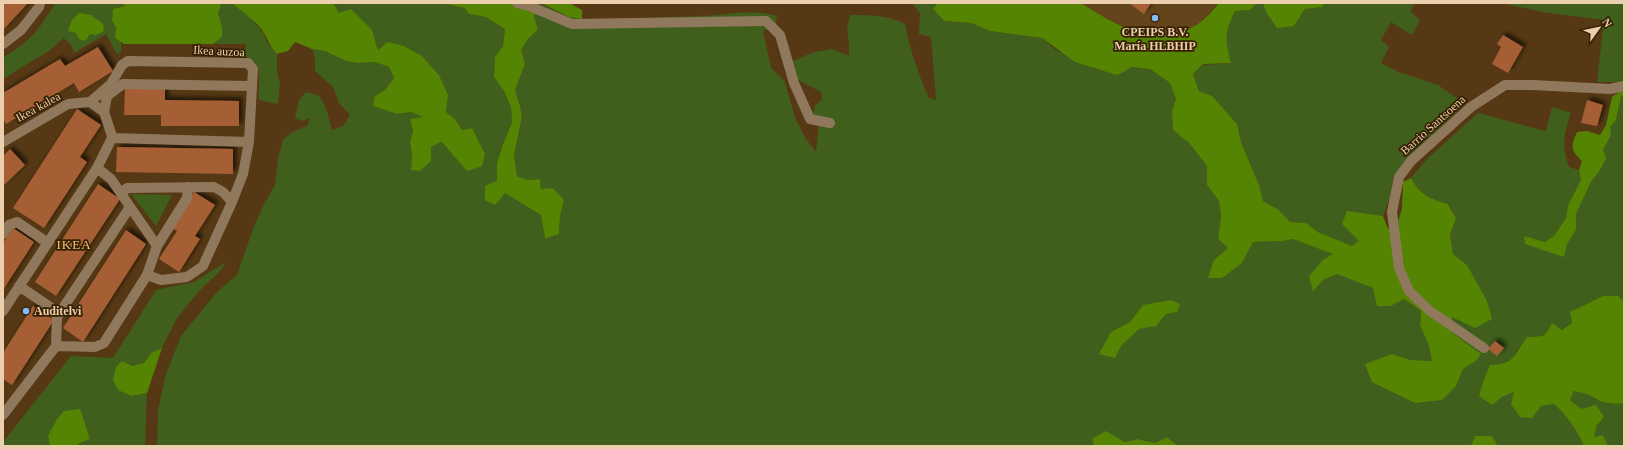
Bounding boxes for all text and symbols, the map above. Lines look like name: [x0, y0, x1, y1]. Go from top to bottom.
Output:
north arrow: [1579, 8, 1619, 48]
marker: CPEIPS B.V. María HLBHIP: [1150, 13, 1160, 23]
text: N: [1600, 16, 1615, 29]
place label: CPEIPS B.V. María HLBHIP: [1114, 25, 1196, 53]
street label: Ikea auzoa: [193, 43, 246, 59]
street label: Ikea kalea: [13, 89, 63, 125]
street label: Barrio Santsoena: [1398, 92, 1469, 158]
district label: IKEA: [56, 237, 92, 252]
place label: Auditelvi: [34, 304, 82, 318]
marker: Auditelvi: [21, 306, 31, 316]

